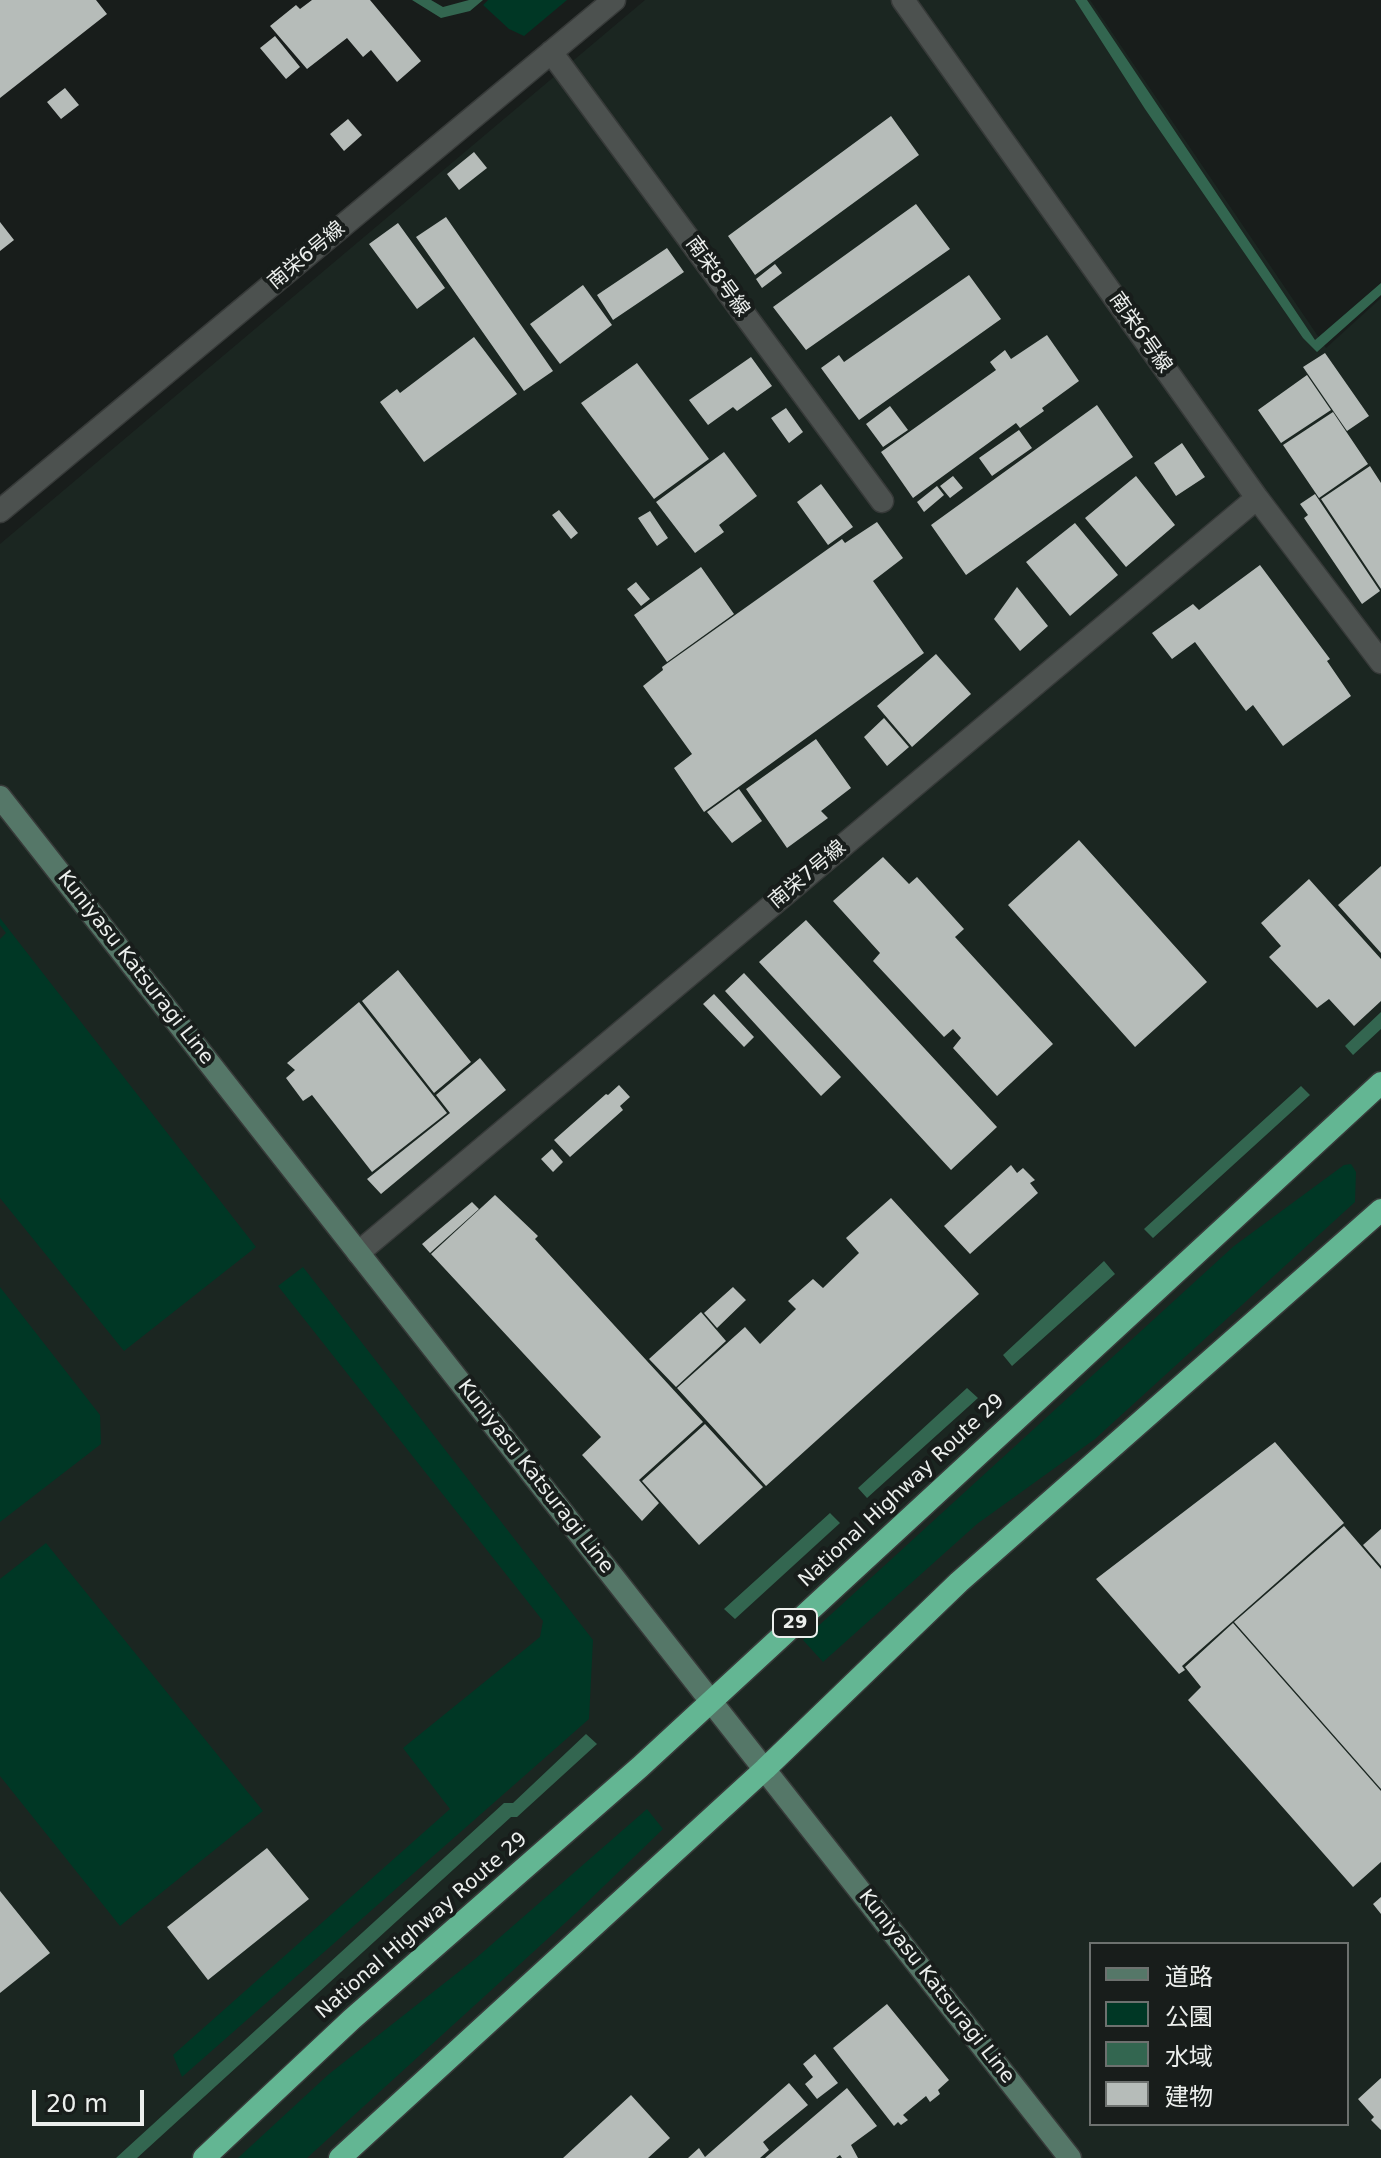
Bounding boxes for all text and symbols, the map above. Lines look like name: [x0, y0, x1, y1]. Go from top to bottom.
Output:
street label: 南栄6号線: [264, 217, 350, 295]
street label: 南栄8号線: [680, 232, 754, 322]
street label: 南栄6号線: [1104, 288, 1176, 378]
street label: 南栄7号線: [765, 836, 851, 914]
street label: Kuniyasu Katsuragi Line: [52, 866, 218, 1070]
street label: Kuniyasu Katsuragi Line: [452, 1375, 618, 1579]
street label: National Highway Route 29: [794, 1389, 1010, 1593]
road number: 29: [773, 1609, 817, 1637]
street label: National Highway Route 29: [311, 1828, 533, 2024]
street label: Kuniyasu Katsuragi Line: [853, 1885, 1019, 2089]
legend: [1089, 1942, 1349, 2126]
text: 道路: [1165, 1963, 1213, 1991]
text: 公園: [1165, 2003, 1213, 2031]
text: 水域: [1165, 2043, 1213, 2071]
scale bar: [36, 2074, 148, 2124]
text: 建物: [1165, 2083, 1213, 2111]
text: 20 m: [46, 2090, 108, 2118]

